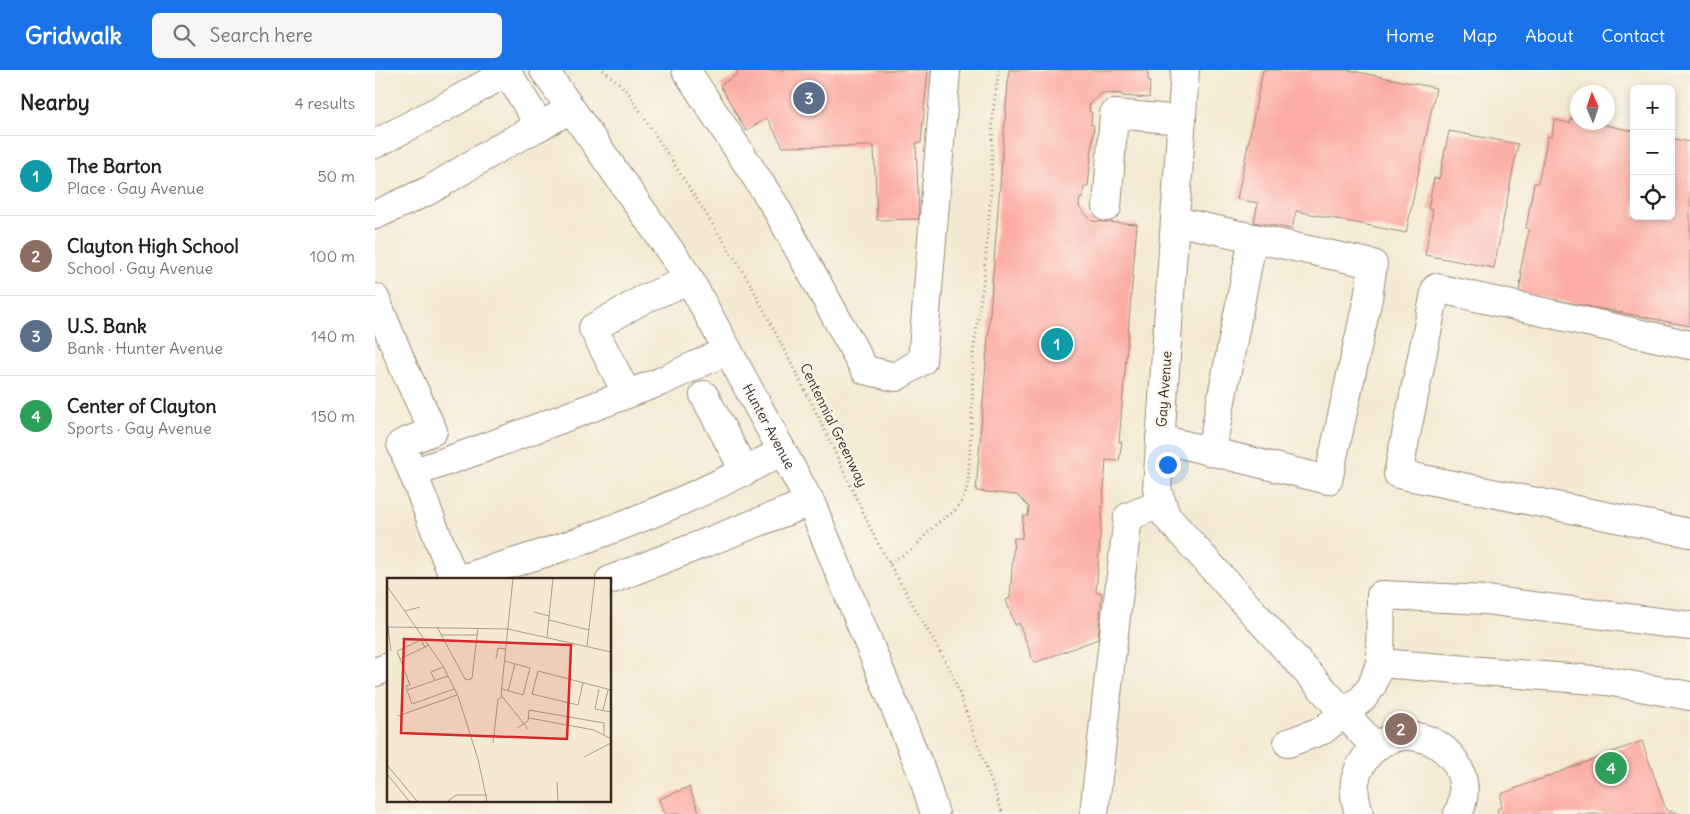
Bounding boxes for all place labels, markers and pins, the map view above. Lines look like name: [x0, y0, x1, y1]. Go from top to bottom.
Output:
pin: 3: [793, 79, 825, 117]
pin: 1: [1041, 325, 1073, 363]
pin: 2: [1385, 710, 1417, 748]
pin: 4: [1595, 749, 1627, 787]

